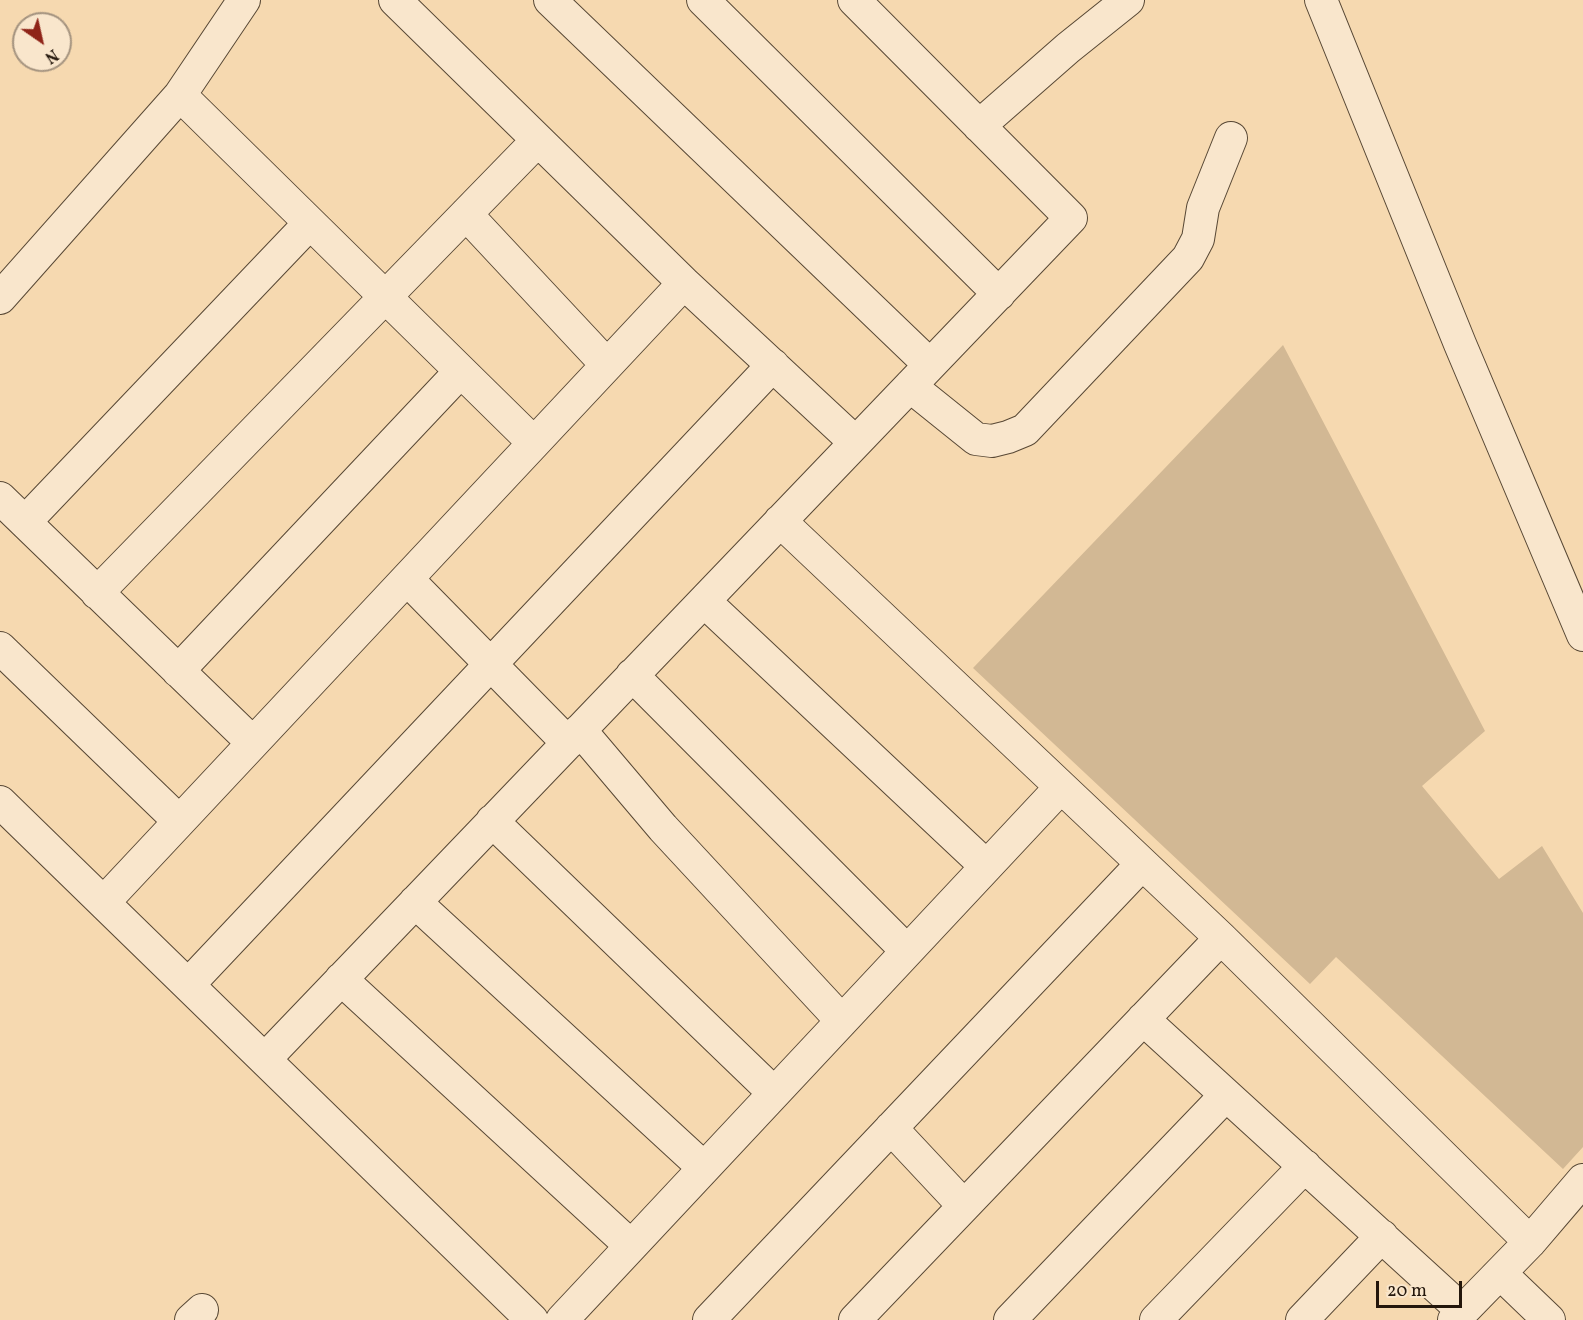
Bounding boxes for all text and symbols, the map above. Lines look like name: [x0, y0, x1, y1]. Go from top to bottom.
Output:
north arrow: [12, 12, 72, 72]
text: N: [40, 43, 62, 68]
scale bar: [1379, 1269, 1464, 1307]
text: 20 m: [1387, 1279, 1427, 1304]

